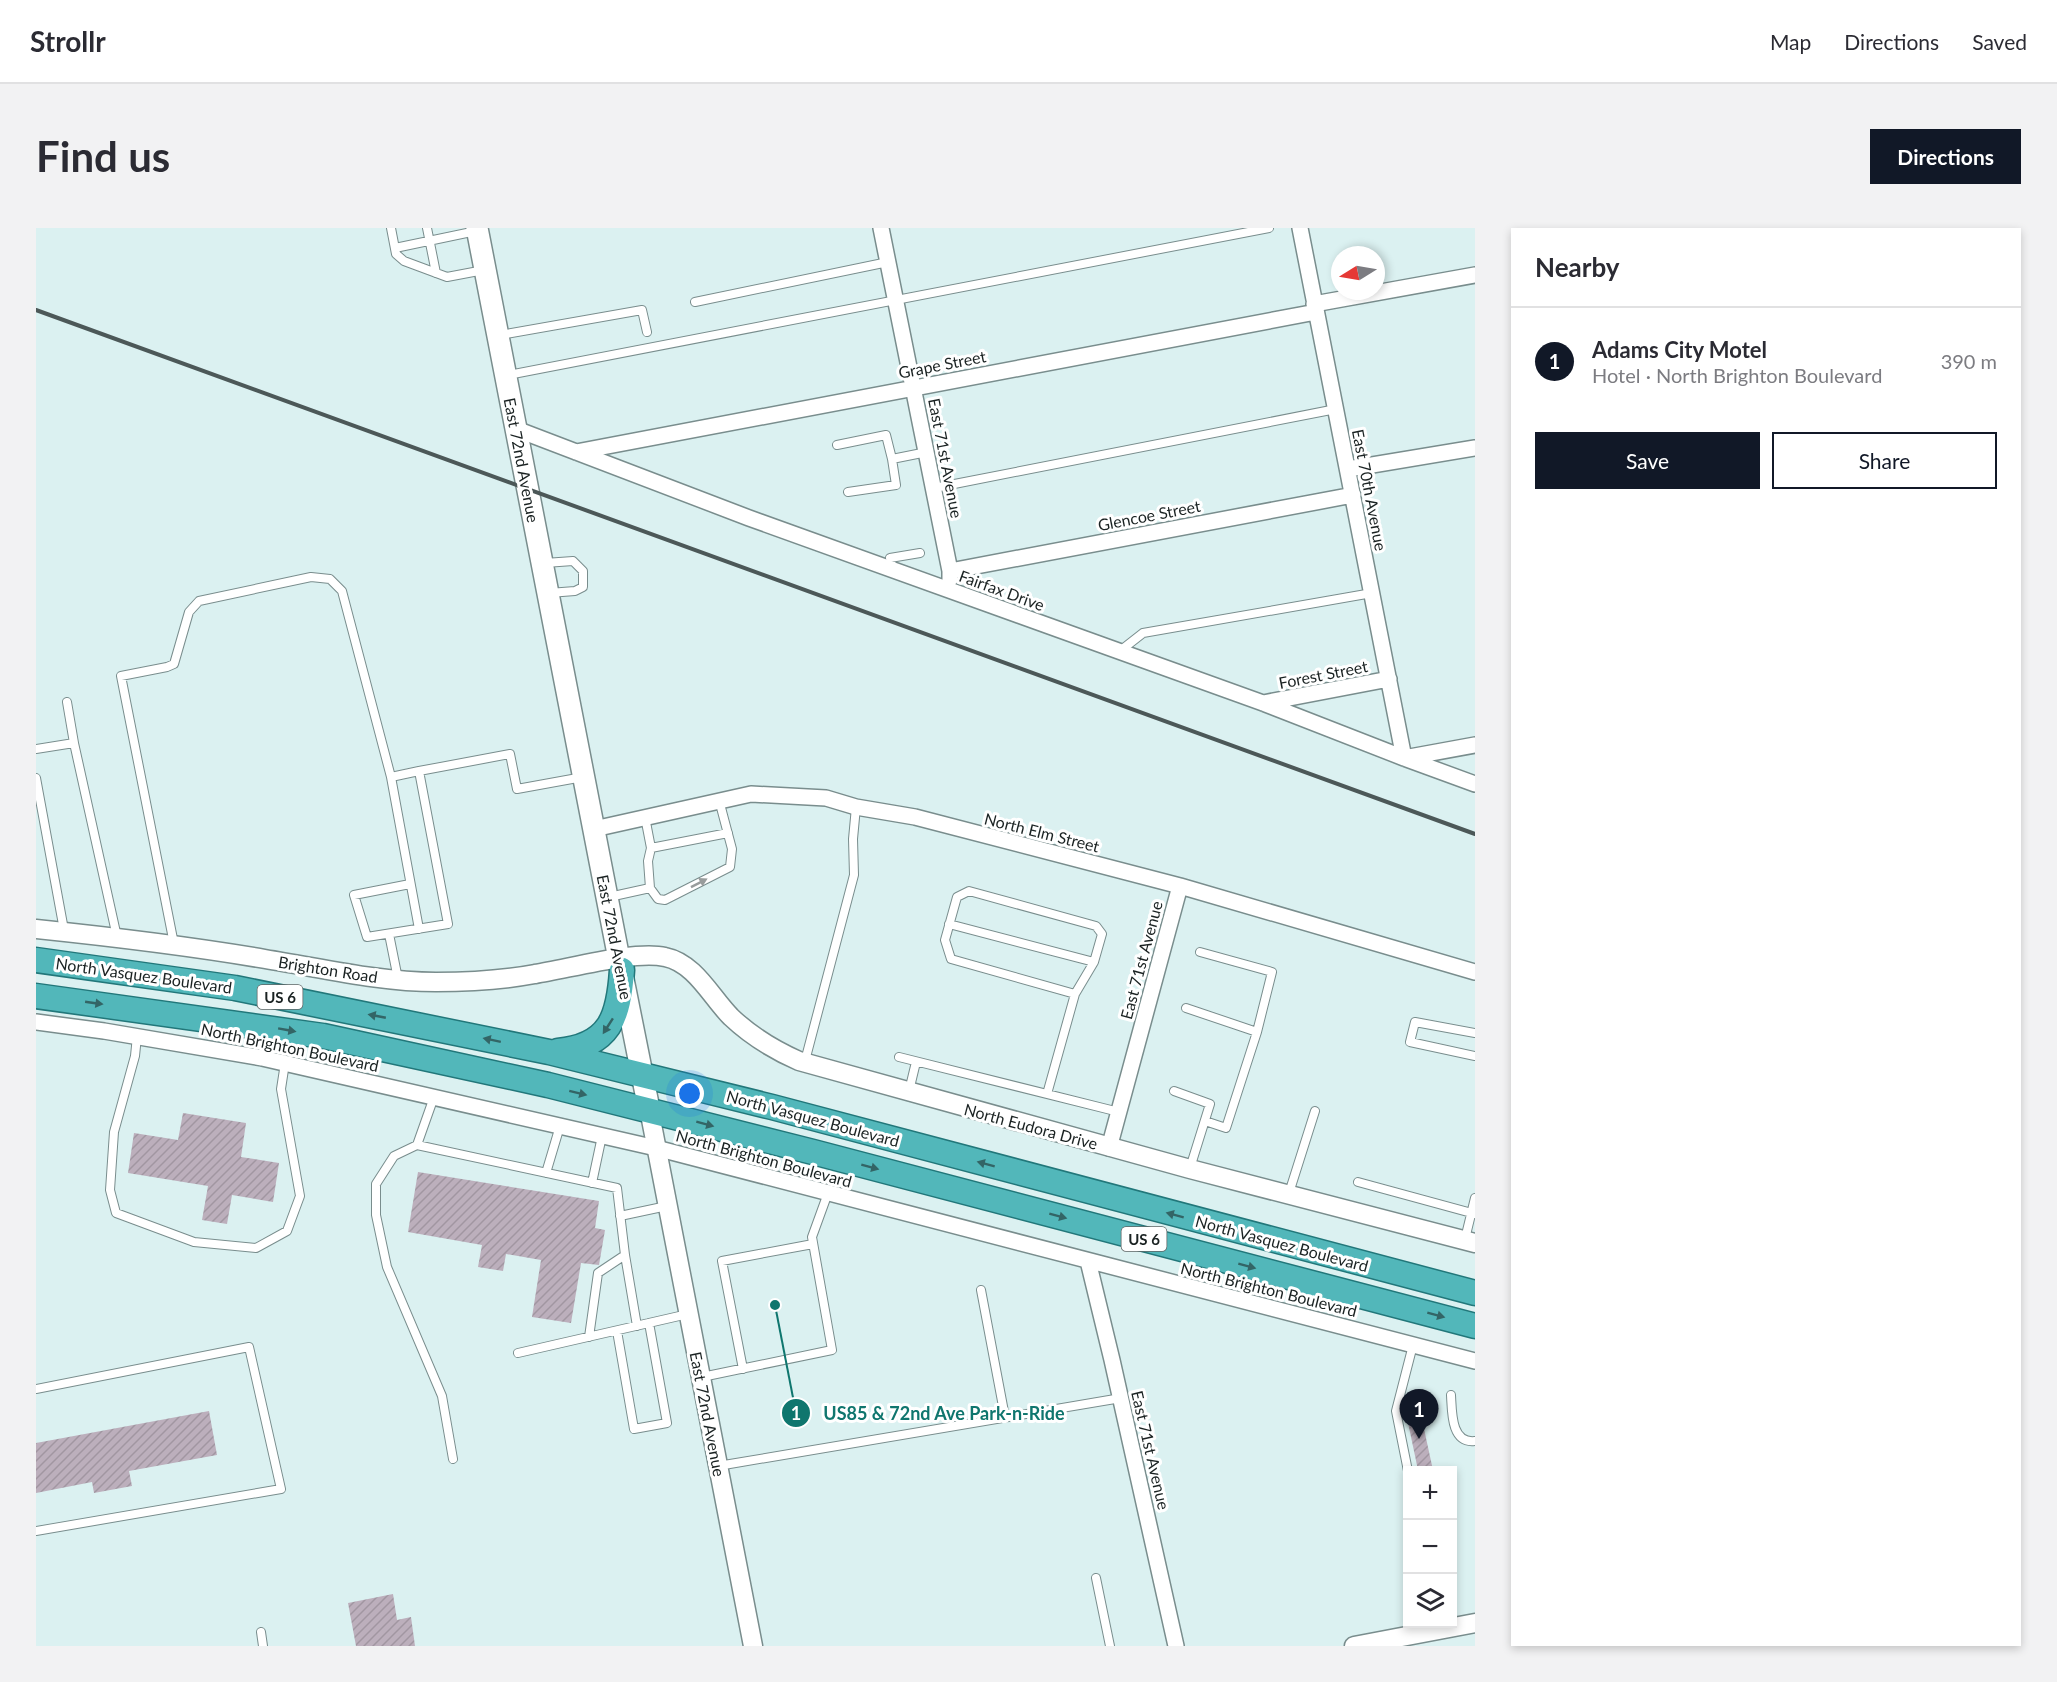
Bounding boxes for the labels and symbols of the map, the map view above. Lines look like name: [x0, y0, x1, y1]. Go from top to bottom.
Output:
north arrow: [1331, 246, 1385, 300]
street label: Grape Street: [897, 346, 988, 382]
street label: East 72nd Avenue: [501, 396, 543, 524]
street label: East 71st Avenue: [925, 396, 967, 520]
street label: East 70th Avenue: [1349, 428, 1391, 552]
street label: Glencoe Street: [1096, 496, 1202, 534]
street label: Fairfax Drive: [957, 566, 1047, 614]
street label: Forest Street: [1277, 656, 1369, 692]
street label: North Elm Street: [982, 809, 1102, 856]
street label: East 72nd Avenue: [594, 873, 636, 1001]
one-way arrow: [690, 878, 707, 888]
street label: East 71st Avenue: [1116, 899, 1166, 1021]
street label: Brighton Road: [277, 952, 379, 986]
street label: North Vasquez Boulevard: [55, 953, 233, 997]
road number: US 6: [258, 985, 302, 1009]
one-way arrow: [85, 999, 104, 1008]
one-way arrow: [367, 1011, 386, 1020]
one-way arrow: [602, 1017, 614, 1033]
street label: North Brighton Boulevard: [199, 1019, 381, 1075]
one-way arrow: [278, 1026, 297, 1035]
one-way arrow: [482, 1034, 501, 1044]
your location: [675, 1079, 704, 1108]
street label: North Vasquez Boulevard: [725, 1086, 901, 1150]
one-way arrow: [569, 1088, 587, 1098]
street label: North Eudora Drive: [962, 1099, 1100, 1153]
one-way arrow: [696, 1120, 714, 1129]
street label: North Brighton Boulevard: [674, 1125, 854, 1191]
one-way arrow: [977, 1159, 995, 1168]
one-way arrow: [861, 1162, 879, 1172]
one-way arrow: [1165, 1210, 1183, 1219]
street label: North Vasquez Boulevard: [1194, 1211, 1370, 1275]
one-way arrow: [1049, 1212, 1068, 1222]
road number: US 6: [1122, 1227, 1166, 1251]
street label: North Brighton Boulevard: [1179, 1258, 1359, 1320]
one-way arrow: [1238, 1261, 1256, 1271]
one-way arrow: [1426, 1311, 1445, 1321]
street label: East 72nd Avenue: [687, 1350, 729, 1478]
street label: East 71st Avenue: [1128, 1389, 1174, 1511]
pin: 1: [1400, 1390, 1438, 1439]
callout: US85 & 72nd Ave Park-n-Ride: [781, 1395, 1077, 1431]
text: 1: [791, 1402, 801, 1424]
text: US85 & 72nd Ave Park-n-Ride: [823, 1402, 1065, 1424]

